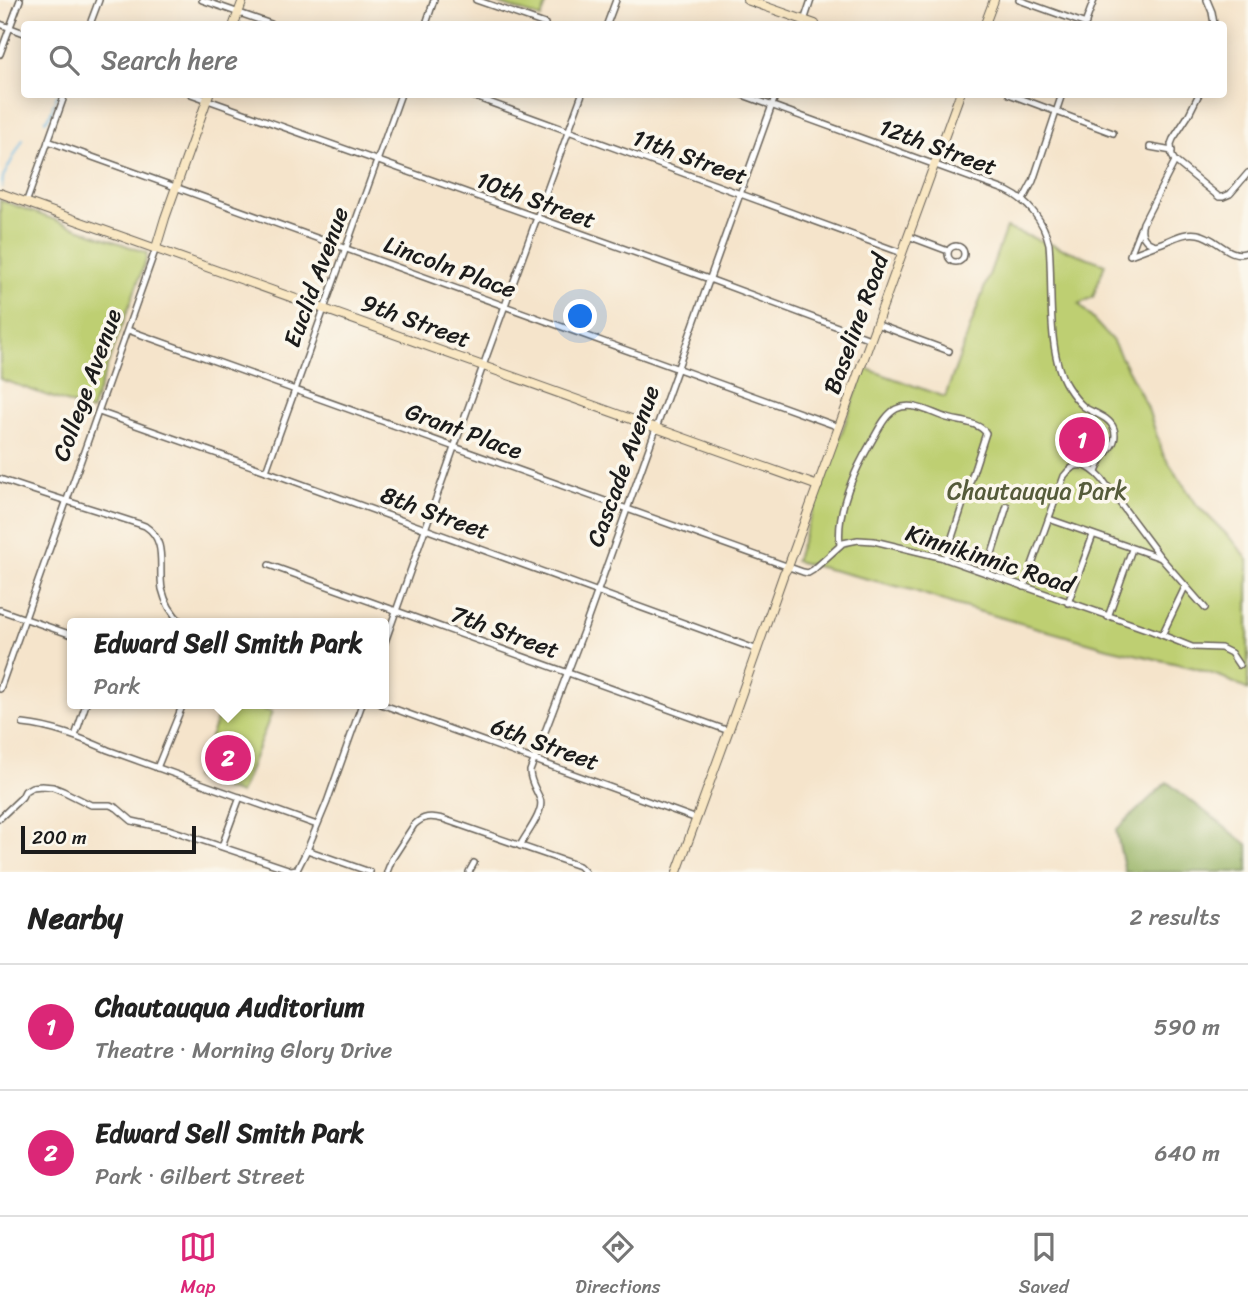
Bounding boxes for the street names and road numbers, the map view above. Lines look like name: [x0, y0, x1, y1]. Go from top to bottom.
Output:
street label: 12th Street: [873, 106, 1003, 188]
street label: 11th Street: [627, 117, 753, 197]
street label: 10th Street: [470, 159, 602, 241]
street label: Euclid Avenue: [271, 201, 361, 353]
street label: Lincoln Place: [378, 224, 522, 310]
street label: Baseline Road: [811, 246, 902, 400]
street label: 9th Street: [355, 282, 477, 360]
street label: College Avenue: [40, 302, 134, 467]
street label: Cascade Avenue: [574, 379, 672, 553]
street label: Grant Place: [399, 390, 529, 472]
street label: 8th Street: [374, 474, 496, 552]
street label: Kinnikinnic Road: [900, 512, 1082, 607]
street label: 7th Street: [445, 593, 565, 671]
street label: 6th Street: [485, 705, 605, 783]

